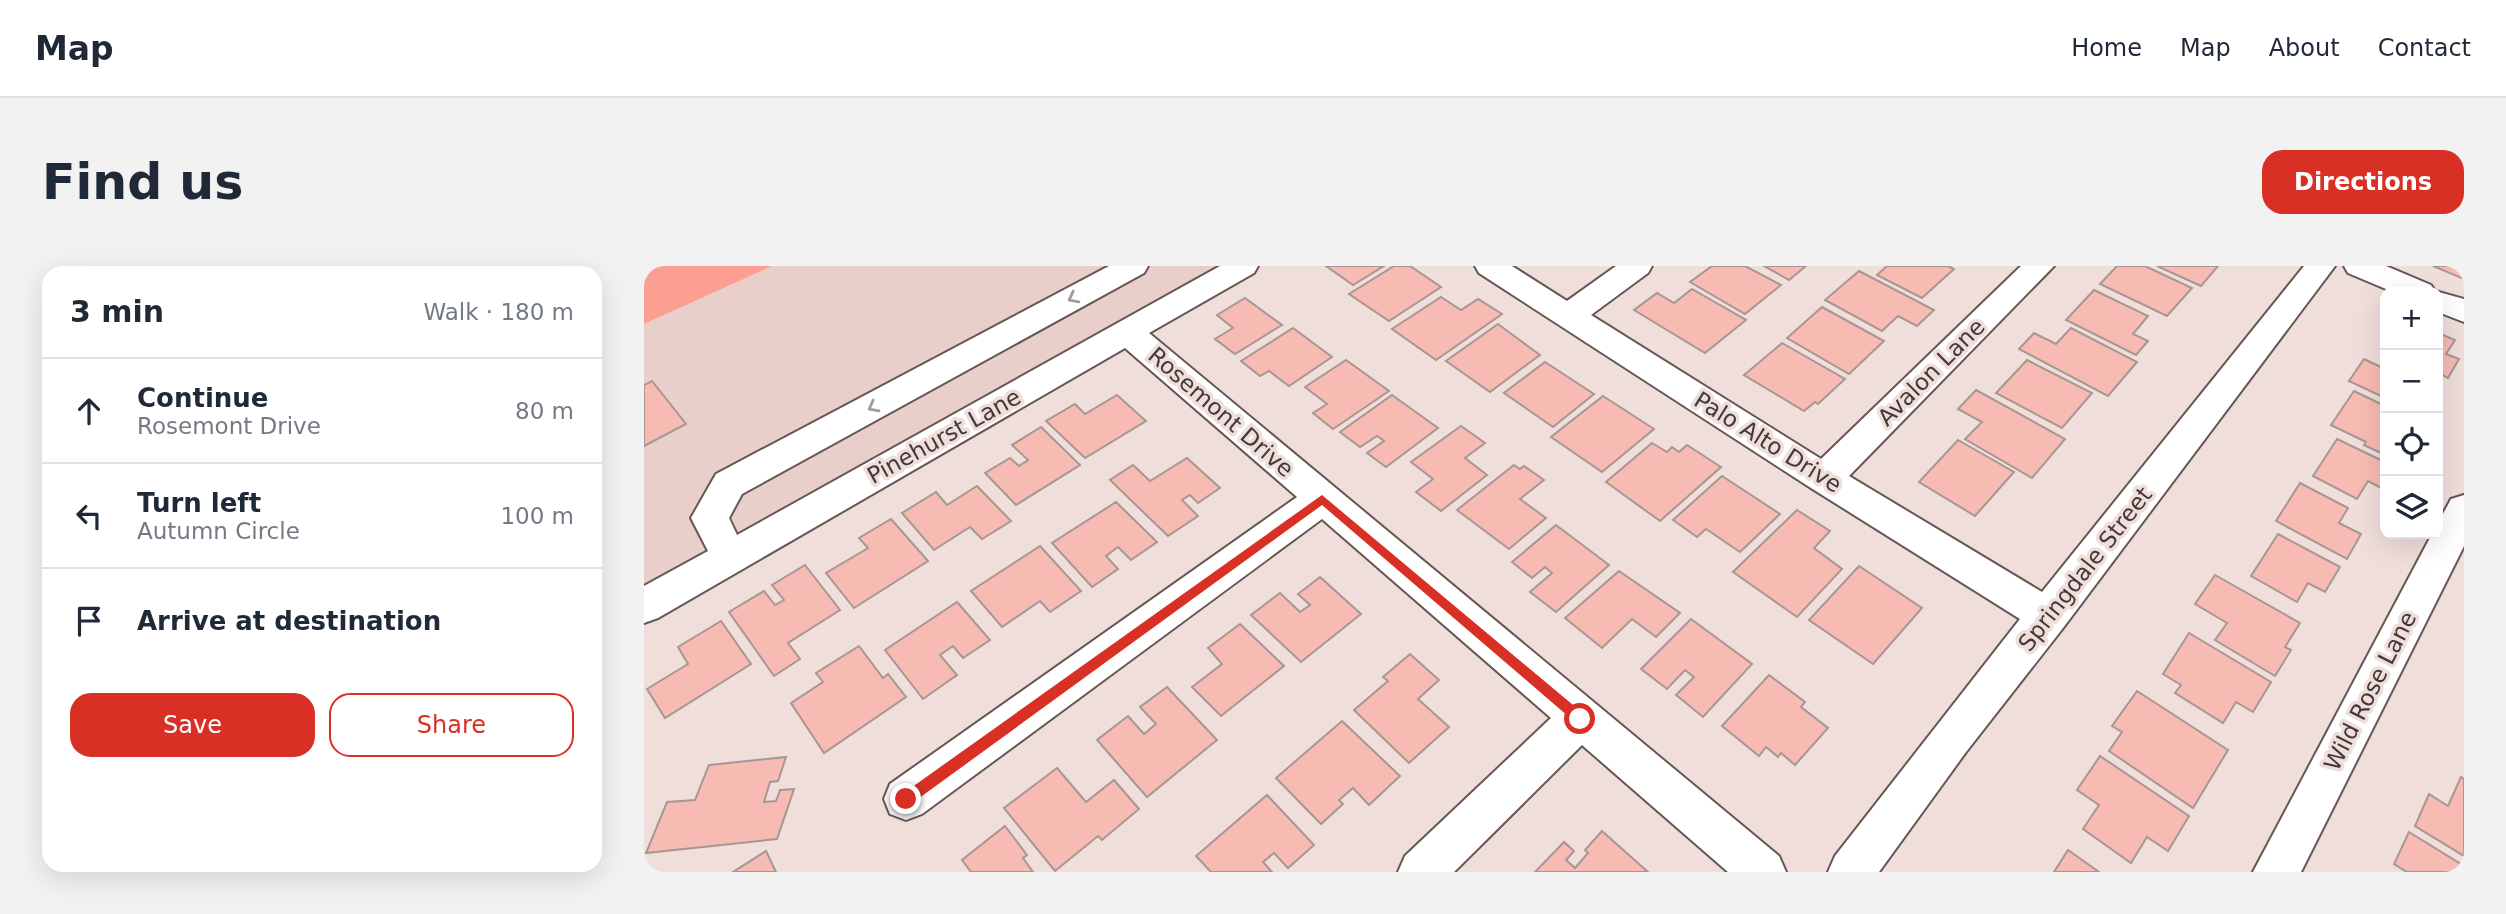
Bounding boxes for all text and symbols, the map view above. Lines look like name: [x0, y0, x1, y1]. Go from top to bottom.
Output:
text: Map: [35, 29, 114, 68]
text: Home: [2071, 34, 2142, 62]
text: Map: [2180, 34, 2231, 62]
text: About: [2269, 34, 2340, 62]
text: Contact: [2378, 34, 2471, 62]
button: Directions: [2262, 150, 2464, 214]
text: Find us: [42, 154, 243, 211]
map controls: [2380, 287, 2443, 539]
button: +: [2380, 287, 2443, 350]
one-way arrow: [1068, 290, 1080, 304]
text: 3 min: [70, 294, 164, 329]
text: Walk · 180 m: [423, 299, 574, 325]
street label: Avalon Lane: [1872, 313, 1990, 431]
street label: Rosemont Drive: [1143, 342, 1299, 482]
button: −: [2380, 350, 2443, 413]
text: Continue: [137, 383, 268, 413]
street label: Pinehurst Lane: [863, 383, 1025, 489]
street label: Palo Alto Drive: [1690, 386, 1846, 498]
icon: ahead: [70, 392, 108, 430]
text: 80 m: [515, 398, 574, 424]
one-way arrow: [868, 398, 880, 412]
text: Rosemont Drive: [137, 413, 321, 439]
button: locate: [2380, 413, 2443, 476]
button: layers: [2380, 476, 2443, 539]
street label: Springdale Street: [2013, 482, 2157, 656]
text: Turn left: [137, 488, 261, 518]
icon: left: [70, 497, 108, 535]
text: 100 m: [500, 503, 574, 529]
text: Autumn Circle: [137, 518, 300, 544]
icon: arrive: [70, 602, 108, 640]
text: Arrive at destination: [137, 606, 441, 636]
street label: Wild Rose Lane: [2319, 607, 2421, 775]
button: Save: [70, 693, 315, 757]
button: Share: [329, 693, 574, 757]
route start: [1564, 703, 1595, 734]
route end: [890, 783, 921, 814]

